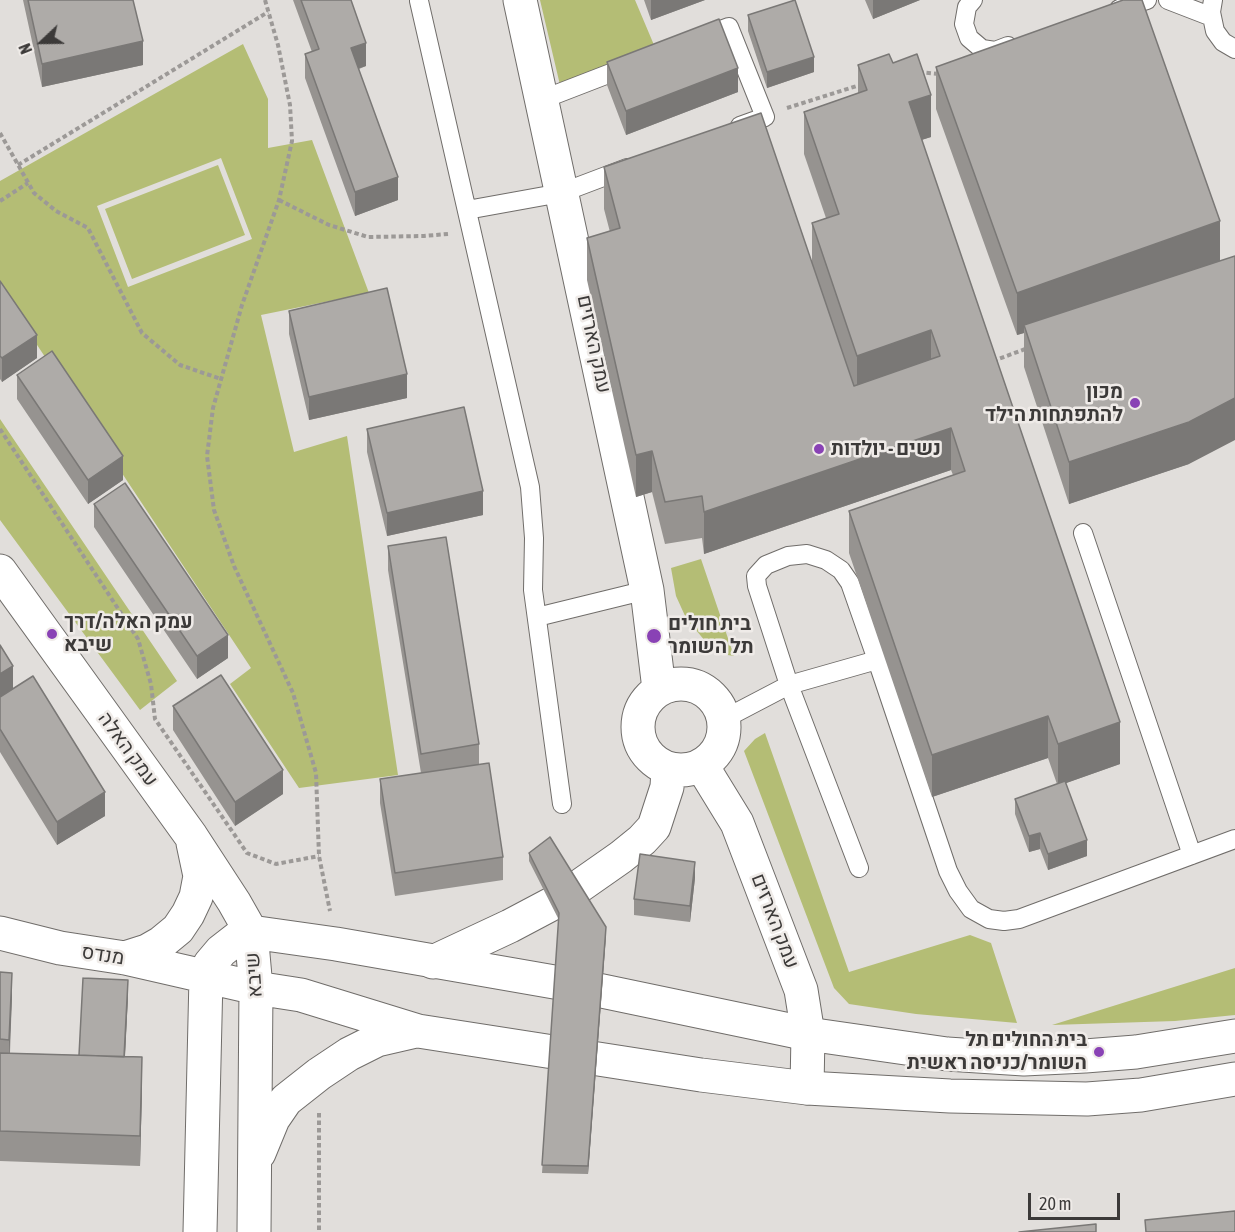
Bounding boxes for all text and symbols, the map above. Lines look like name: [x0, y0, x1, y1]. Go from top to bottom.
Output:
north arrow: [12, 12, 72, 72]
text: N: [15, 41, 35, 57]
street label: עמק הארזים: [572, 293, 616, 395]
place label: מכון להתפתחות הילד: [985, 380, 1123, 427]
marker: מכון להתפתחות הילד: [1128, 396, 1142, 410]
place label: נשים - יולדות: [831, 437, 941, 461]
marker: נשים - יולדות: [812, 442, 826, 456]
place label: עמק האלה/דרך שיבא: [64, 610, 193, 657]
place label: בית חולים תל השומר: [668, 612, 754, 659]
marker: עמק האלה/דרך שיבא: [45, 627, 59, 641]
marker: בית חולים תל השומר: [645, 627, 663, 645]
street label: עמק האלה: [93, 707, 163, 791]
street label: עמק הארזים: [746, 870, 804, 972]
street label: מנדס: [80, 940, 126, 970]
street label: שיבא: [240, 952, 268, 998]
place label: בית החולים תל השומר/כניסה ראשית: [907, 1028, 1087, 1075]
marker: בית החולים תל השומר/כניסה ראשית: [1092, 1045, 1106, 1059]
scale bar: [1031, 1181, 1122, 1219]
text: 20 m: [1039, 1193, 1071, 1214]

